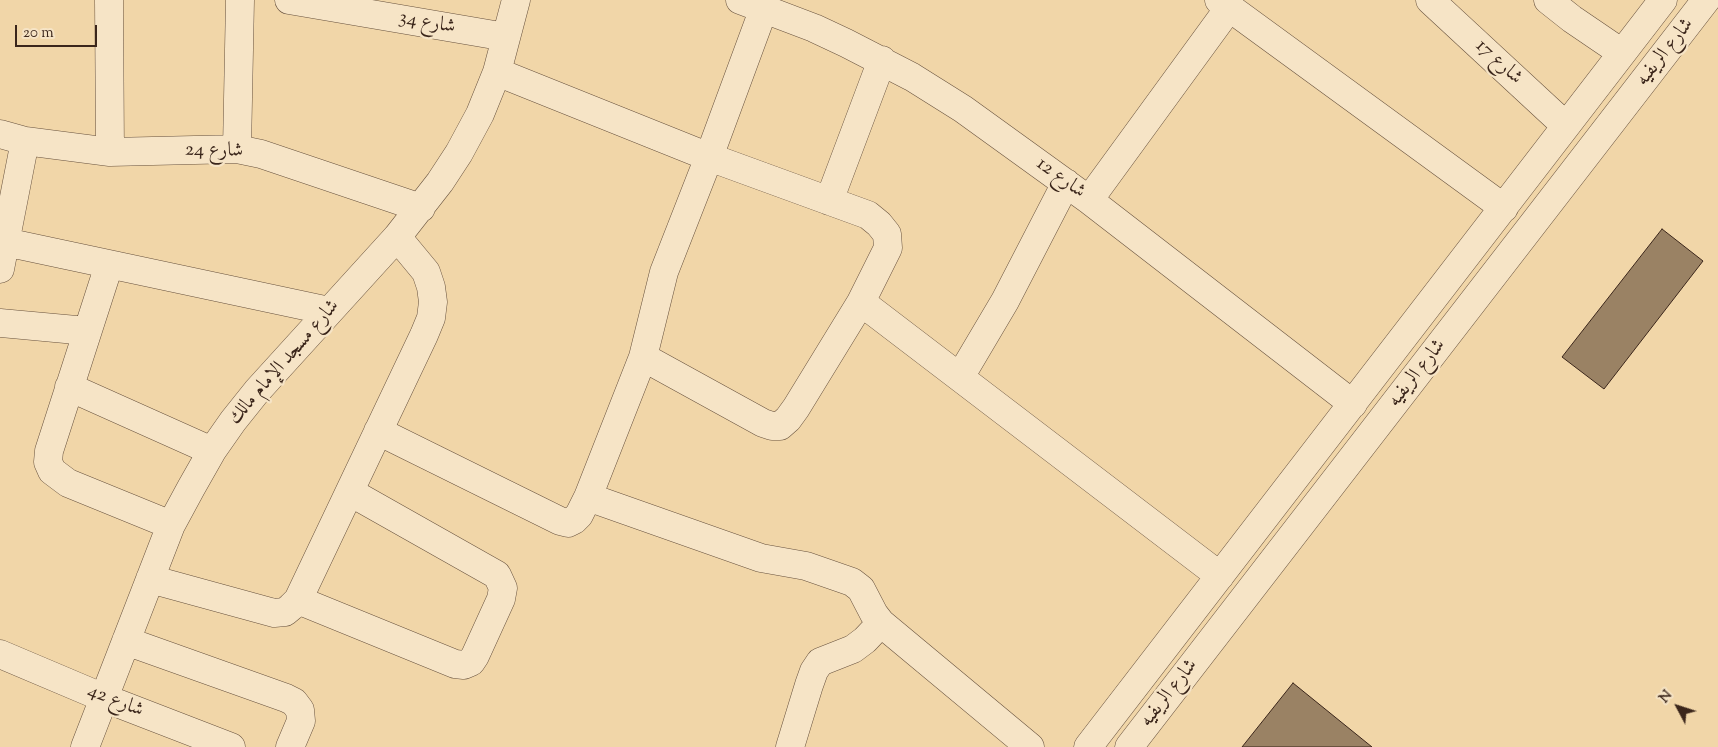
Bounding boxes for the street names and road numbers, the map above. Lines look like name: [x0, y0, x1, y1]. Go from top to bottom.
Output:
street label: شارع 34: [397, 7, 457, 41]
street label: شارع الريفيه: [1632, 14, 1700, 92]
street label: شارع 17: [1469, 35, 1527, 91]
street label: شارع 24: [185, 139, 243, 165]
street label: شارع 12: [1031, 153, 1089, 205]
street label: شارع مسجد الإمام مالك: [224, 296, 346, 430]
street label: شارع الريفيه: [1384, 335, 1452, 413]
street label: شارع الريفيه: [1136, 655, 1204, 733]
street label: شارع 42: [83, 680, 147, 724]

